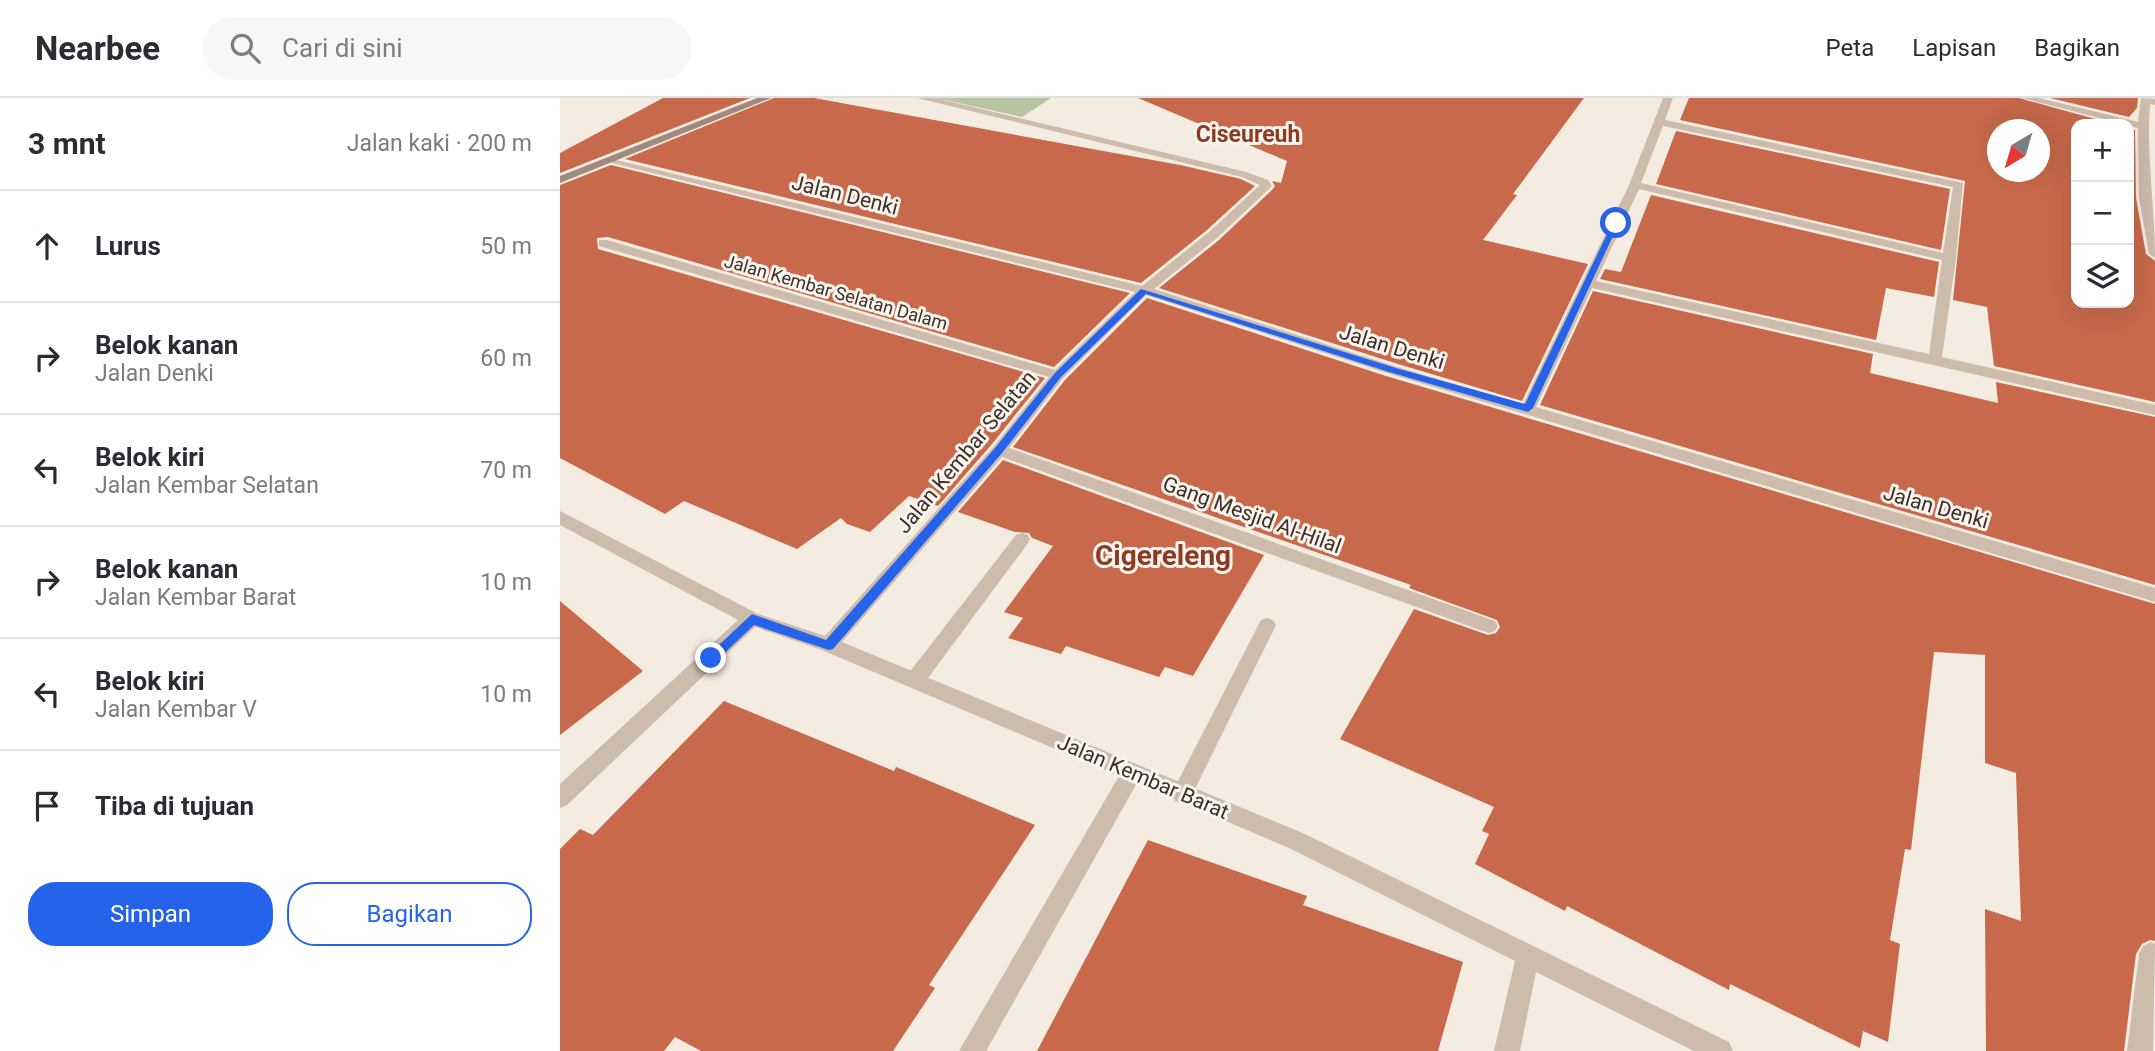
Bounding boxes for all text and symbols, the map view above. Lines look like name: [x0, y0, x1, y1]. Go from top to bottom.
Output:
search box: [202, 17, 692, 80]
text: Nearbee: [35, 29, 160, 68]
icon: search: [226, 29, 264, 67]
text: Cari di sini: [282, 33, 403, 63]
text: Peta: [1826, 34, 1874, 62]
text: Lapisan: [1912, 34, 1996, 62]
text: Bagikan: [2034, 34, 2120, 62]
north arrow: [1987, 119, 2050, 182]
map controls: [2071, 119, 2134, 308]
button: +: [2071, 119, 2134, 182]
district label: Ciseureuh: [1196, 121, 1300, 148]
text: 3 mnt: [28, 126, 106, 161]
text: Jalan kaki · 200 m: [347, 130, 532, 157]
street label: Jalan Denki: [789, 170, 901, 220]
button: −: [2071, 182, 2134, 245]
route start: [1600, 207, 1631, 238]
icon: ahead: [28, 227, 66, 265]
text: Lurus: [95, 231, 161, 261]
text: 50 m: [480, 233, 532, 260]
button: layers: [2071, 245, 2134, 308]
street label: Jalan Kembar Selatan Dalam: [722, 250, 950, 334]
street label: Jalan Denki: [1337, 320, 1447, 374]
text: Belok kanan: [95, 330, 238, 360]
icon: right: [28, 339, 66, 377]
text: 60 m: [480, 345, 532, 372]
text: Jalan Denki: [95, 360, 214, 387]
street label: Jalan Kembar Selatan: [891, 366, 1041, 538]
text: Belok kiri: [95, 442, 205, 472]
icon: left: [28, 451, 66, 489]
text: 70 m: [480, 457, 532, 484]
text: Jalan Kembar Selatan: [95, 472, 319, 499]
street label: Gang Mesjid Al-Hilal: [1159, 472, 1345, 558]
street label: Jalan Denki: [1880, 480, 1992, 534]
district label: Cigereleng: [1095, 539, 1231, 572]
text: Belok kanan: [95, 554, 238, 584]
icon: right: [28, 563, 66, 601]
text: 10 m: [480, 569, 532, 596]
text: Jalan Kembar Barat: [95, 584, 296, 611]
route end: [695, 642, 726, 673]
text: Belok kiri: [95, 666, 205, 696]
icon: left: [28, 675, 66, 713]
text: 10 m: [480, 681, 532, 708]
text: Jalan Kembar V: [95, 696, 257, 723]
street label: Jalan Kembar Barat: [1054, 730, 1232, 824]
icon: arrive: [28, 787, 66, 825]
text: Tiba di tujuan: [95, 791, 254, 821]
button: Simpan: [28, 882, 273, 946]
button: Bagikan: [287, 882, 532, 946]

